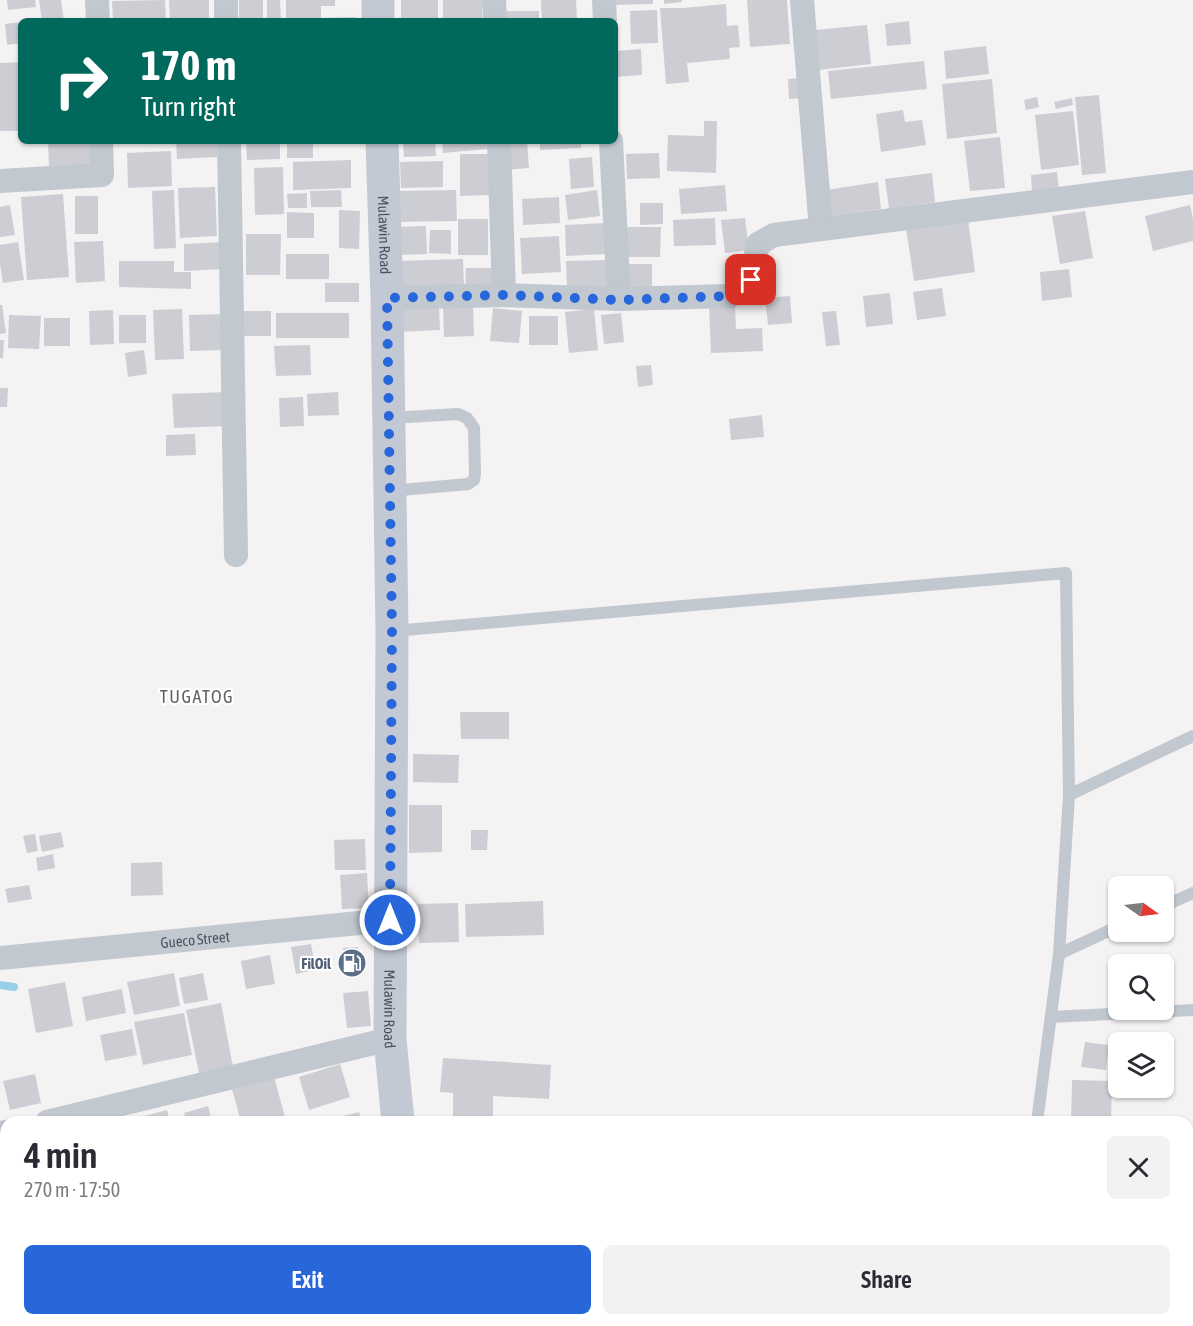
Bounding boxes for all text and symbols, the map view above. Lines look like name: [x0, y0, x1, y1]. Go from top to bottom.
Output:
text: 170 m: [141, 41, 236, 89]
icon: right: [42, 42, 120, 120]
text: Turn right: [141, 91, 236, 122]
street label: Mulawin Road: [375, 195, 395, 275]
pin: [725, 254, 776, 305]
icon: arrive: [734, 263, 767, 296]
district label: TUGATOG: [160, 686, 234, 707]
north arrow: [1108, 876, 1174, 942]
map controls: [1108, 876, 1174, 1098]
position arrow: [358, 888, 422, 952]
street label: Gueco Street: [160, 927, 231, 951]
fuel station icon: FilOil: [336, 947, 368, 979]
button: search: [1108, 954, 1174, 1020]
place label: FilOil: [301, 955, 332, 972]
street label: Mulawin Road: [381, 969, 399, 1049]
button: layers: [1108, 1032, 1174, 1098]
text: 4 min: [24, 1134, 98, 1176]
button: close: [1107, 1136, 1170, 1199]
text: 270 m · 17:50: [24, 1178, 120, 1201]
button: Exit: [24, 1245, 591, 1314]
button: Share: [603, 1245, 1170, 1314]

